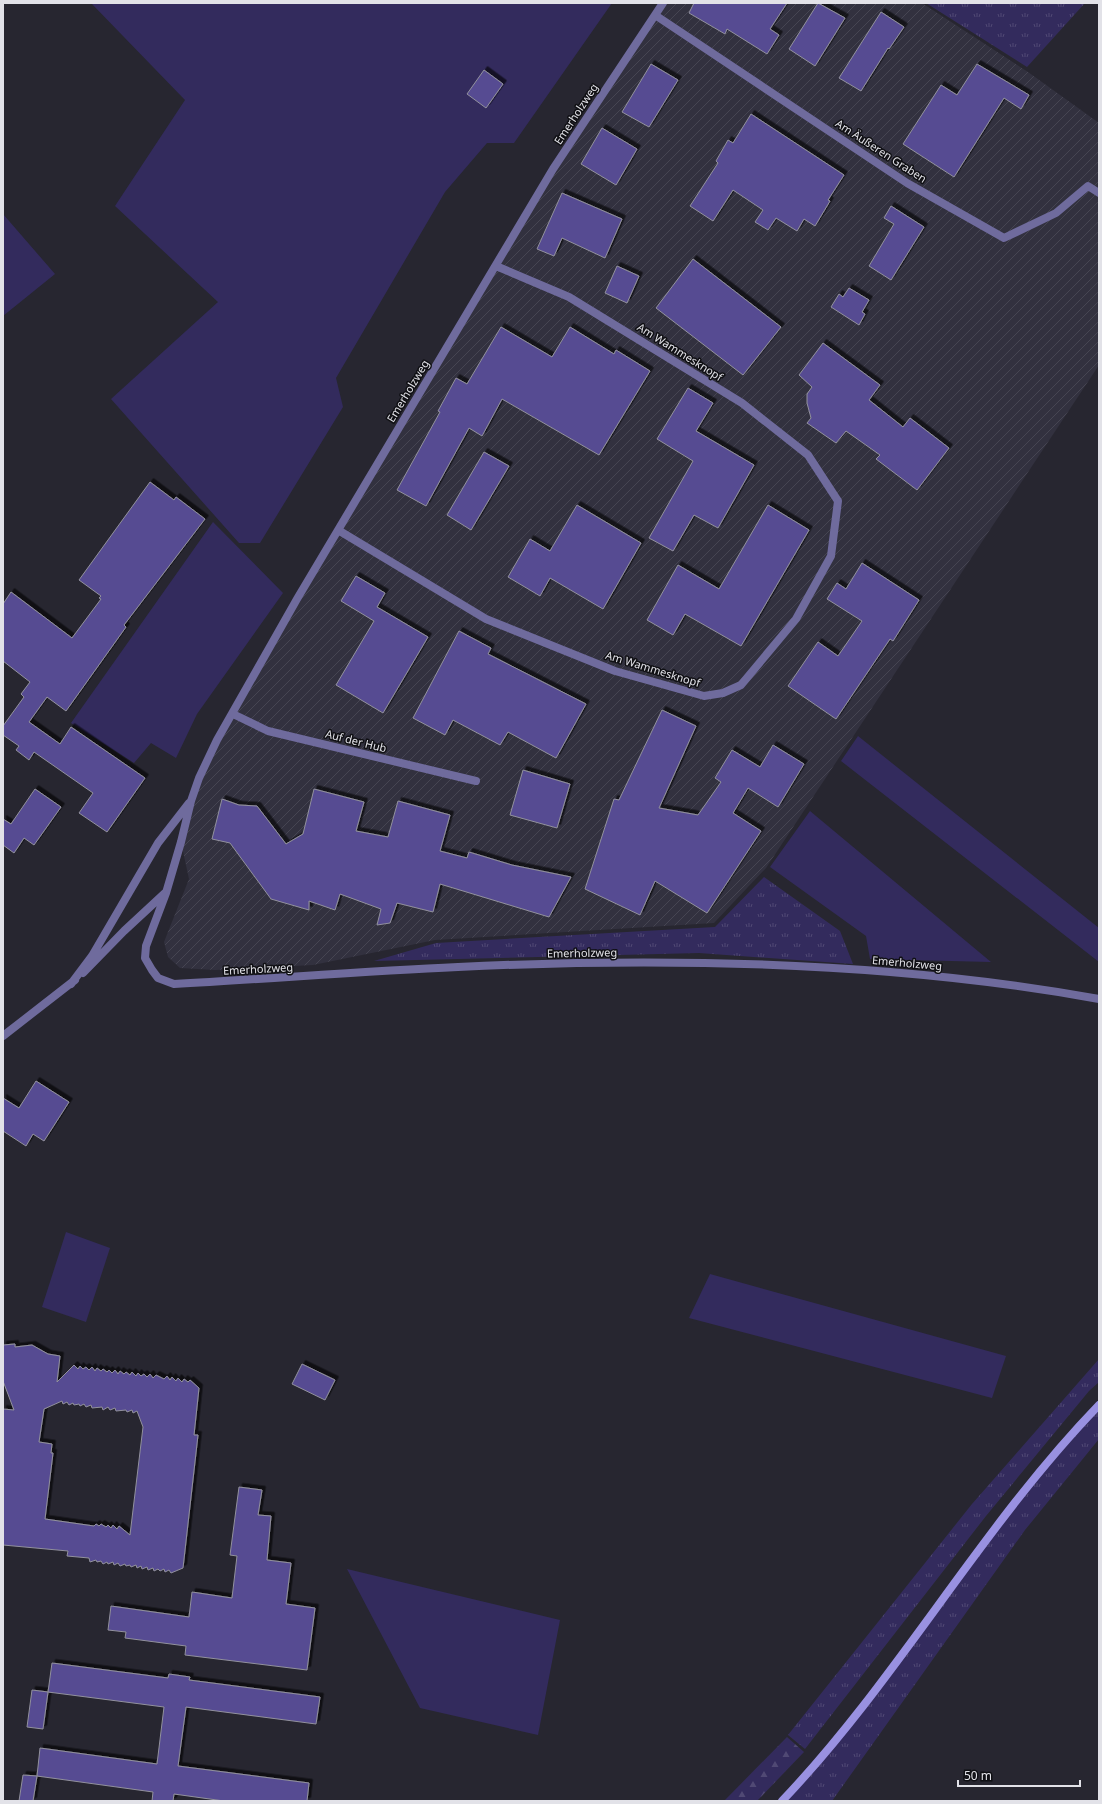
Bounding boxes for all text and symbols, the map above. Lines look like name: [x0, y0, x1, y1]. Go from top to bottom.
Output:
street label: Emerholzweg: [550, 80, 601, 147]
street label: Am Äußeren Graben: [833, 116, 930, 186]
street label: Am Wammesknopf: [635, 319, 727, 385]
street label: Emerholzweg: [383, 357, 432, 425]
street label: Am Wammesknopf: [604, 647, 703, 690]
street label: Auf der Hub: [324, 726, 389, 755]
street label: Emerholzweg: [547, 944, 617, 961]
street label: Emerholzweg: [871, 952, 943, 973]
street label: Emerholzweg: [223, 959, 293, 978]
scale bar: [958, 1762, 1080, 1788]
text: 50 m: [964, 1767, 992, 1784]

